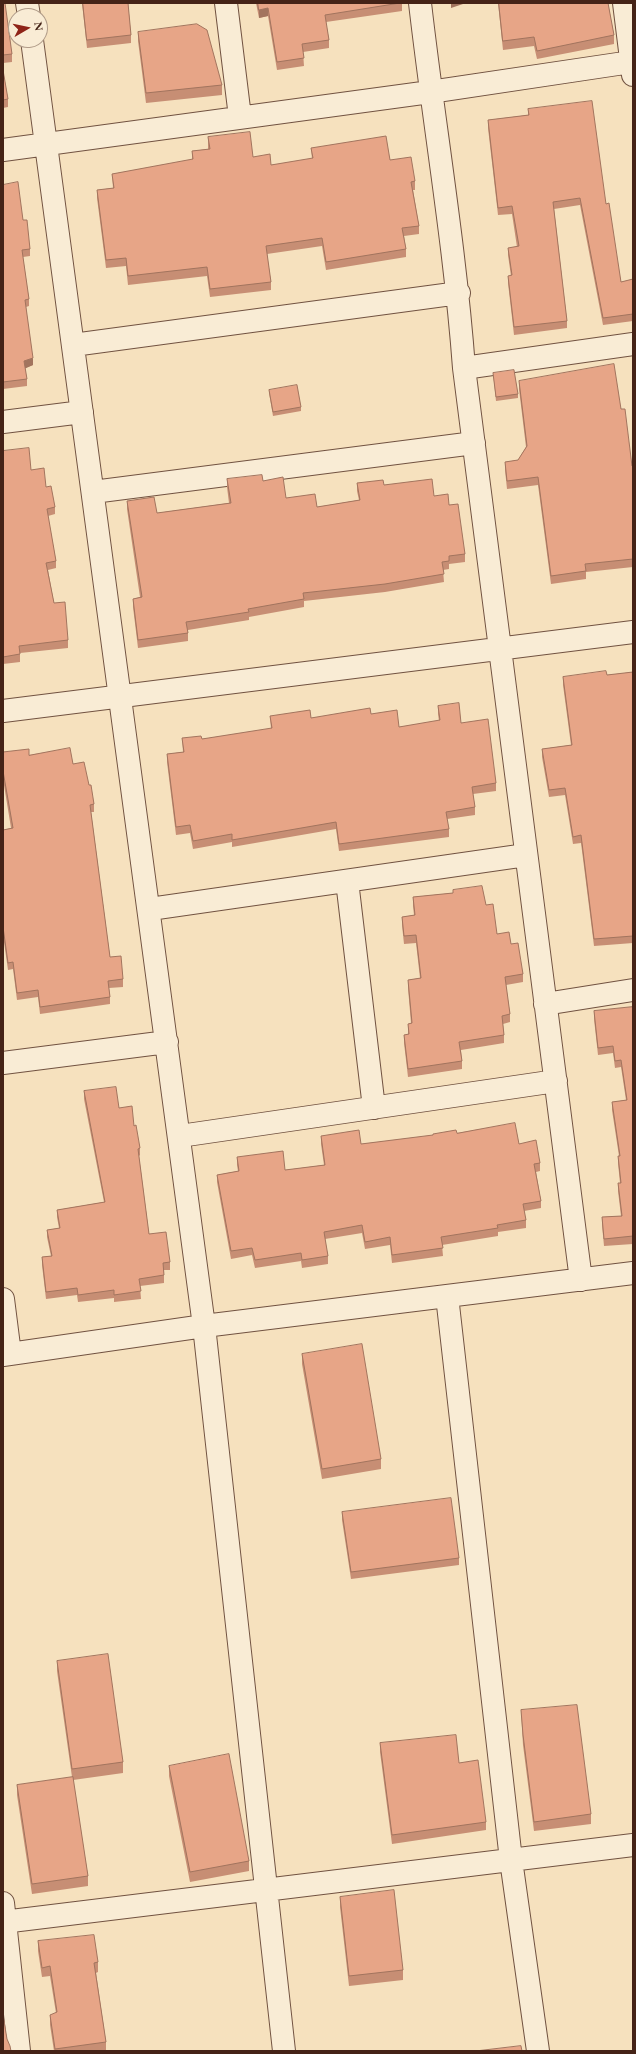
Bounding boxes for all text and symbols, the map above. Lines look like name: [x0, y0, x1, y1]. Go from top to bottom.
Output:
north arrow: [8, 8, 48, 48]
text: N: [31, 21, 46, 32]

